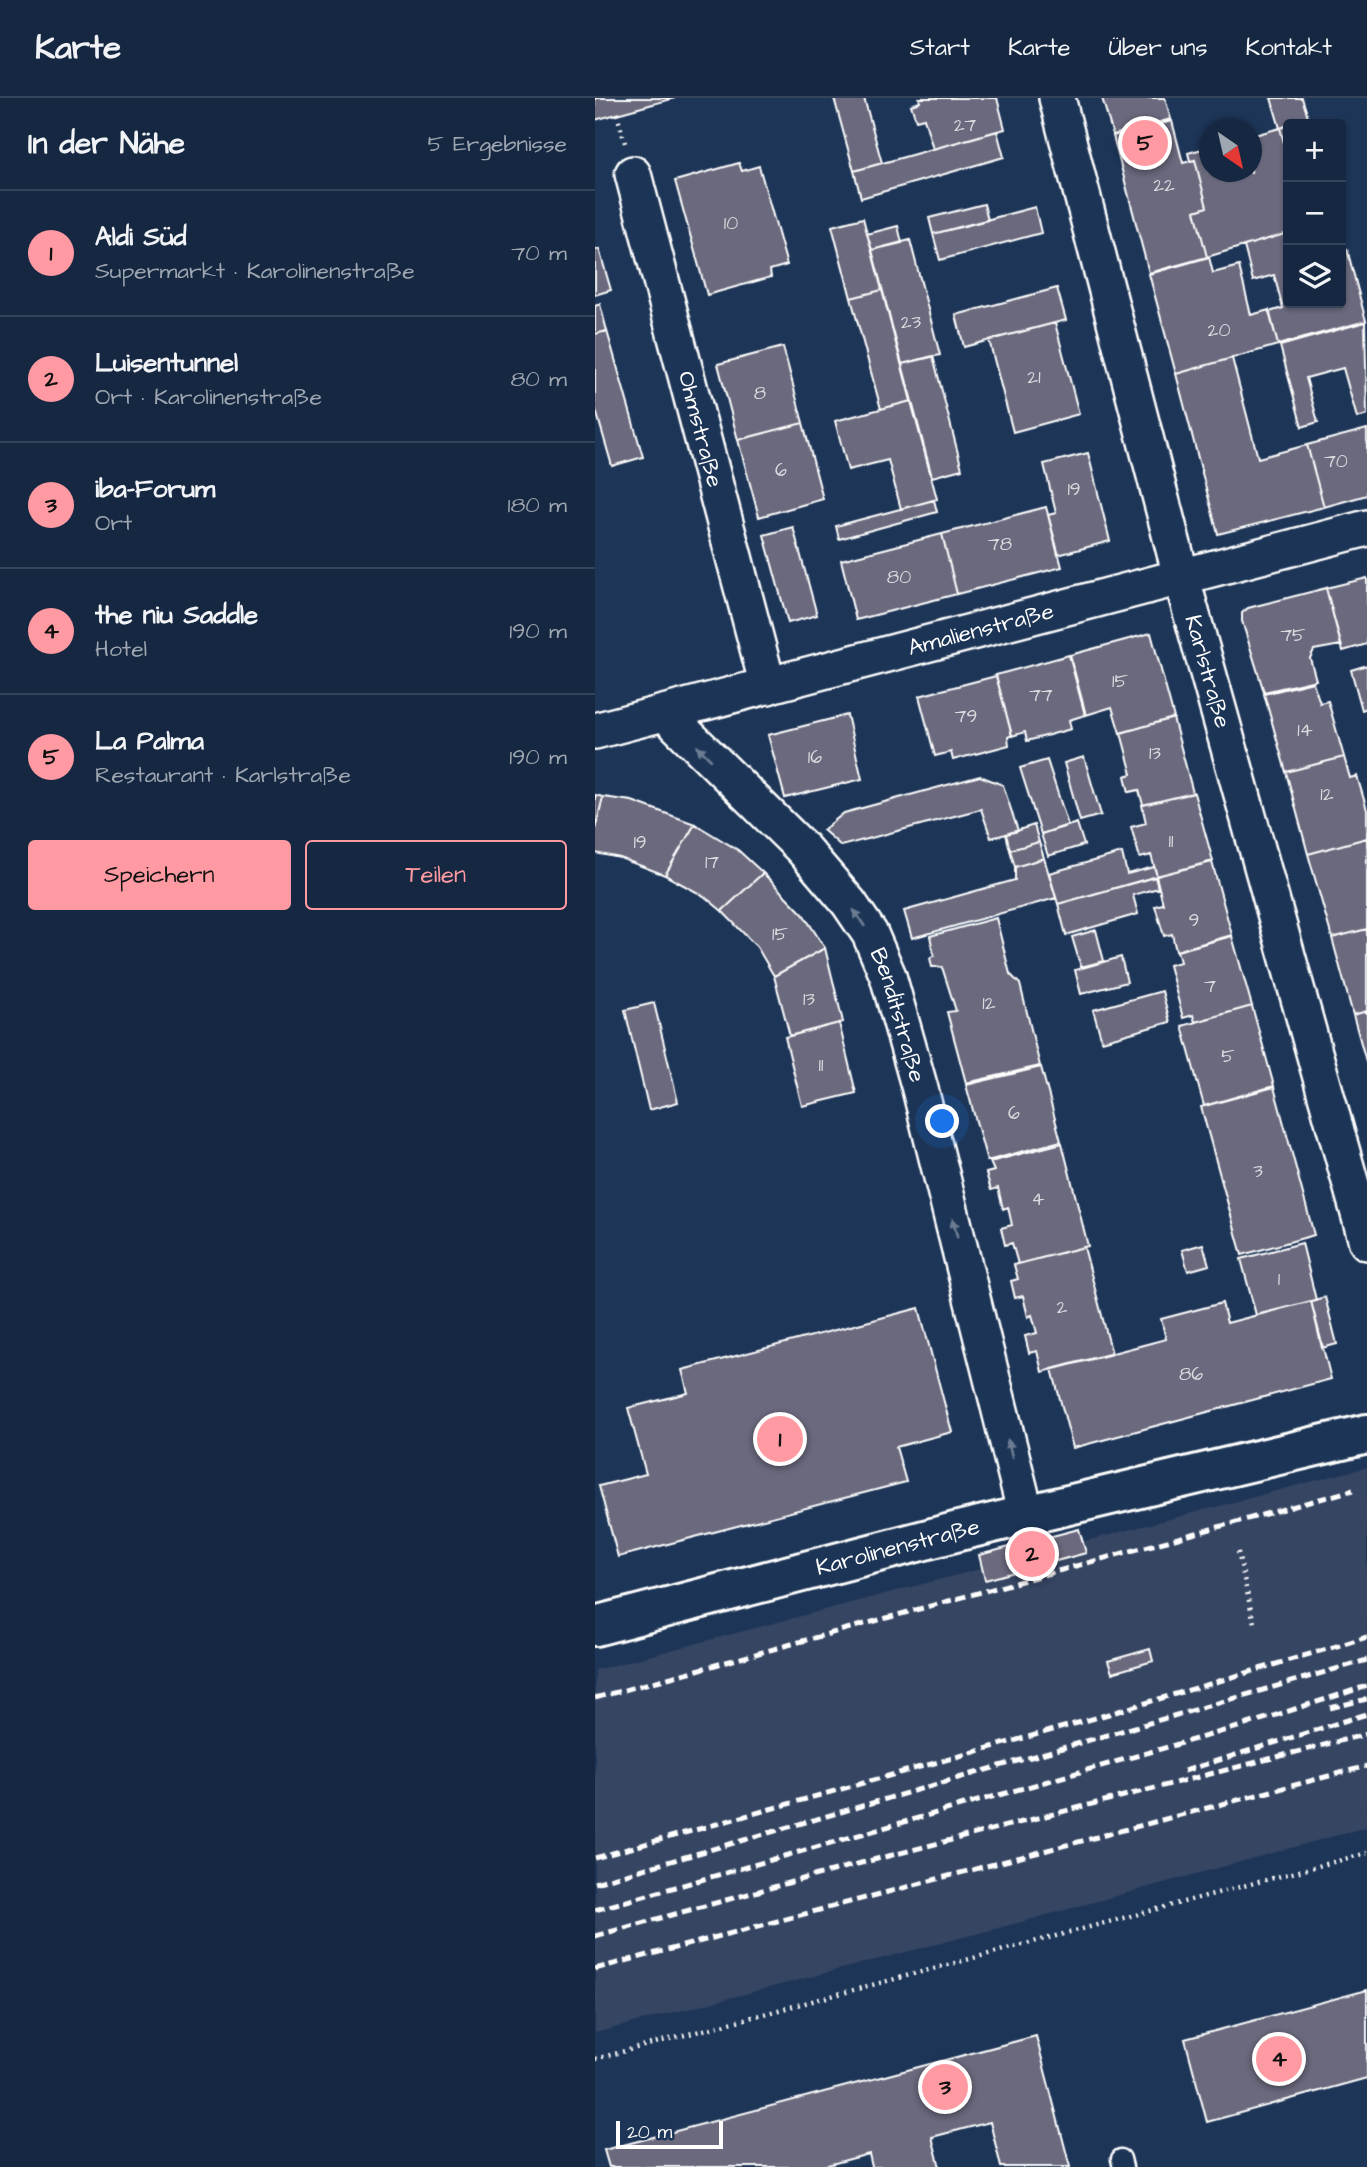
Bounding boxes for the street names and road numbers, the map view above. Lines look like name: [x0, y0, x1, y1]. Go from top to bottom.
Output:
street label: Ohmstraße: [670, 368, 731, 491]
street label: Amalienstraße: [905, 595, 1057, 664]
street label: Karlstraße: [1177, 611, 1239, 732]
street label: Benditstraße: [862, 943, 933, 1086]
street label: Karolinenstraße: [813, 1511, 983, 1584]

